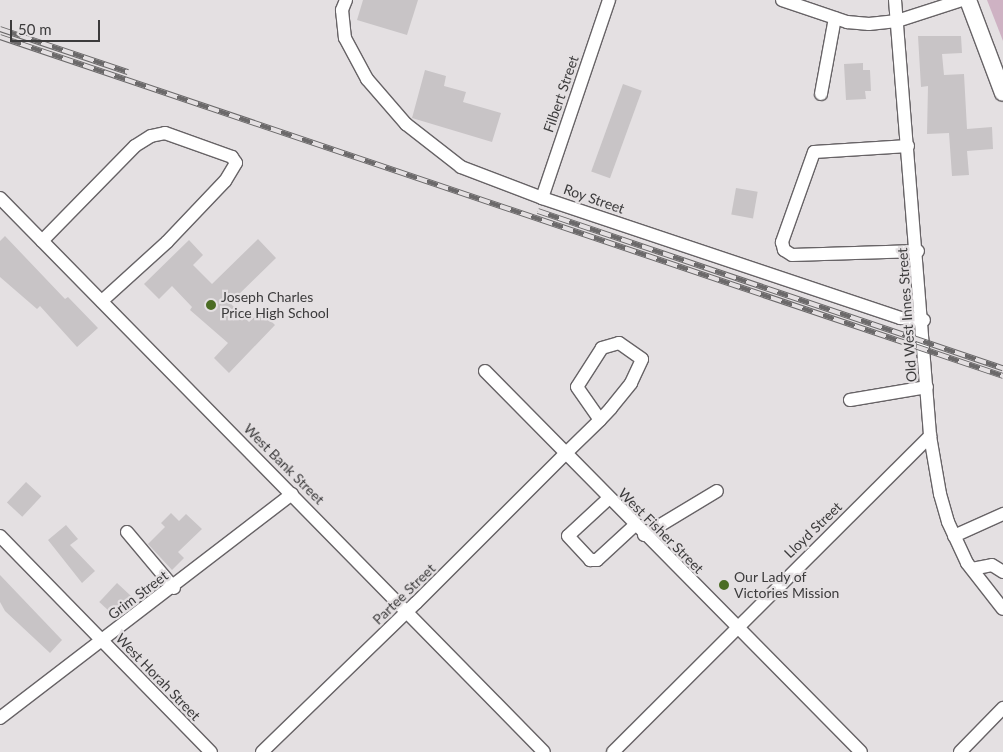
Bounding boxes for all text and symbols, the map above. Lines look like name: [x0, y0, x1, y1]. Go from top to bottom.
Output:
scale bar: [12, 10, 102, 42]
text: 50 m: [18, 20, 52, 38]
street label: Filbert Street: [540, 53, 582, 135]
street label: Roy Street: [561, 181, 627, 217]
street label: Old West Innes Street: [894, 247, 920, 383]
place label: Joseph Charles Price High School: [221, 289, 329, 322]
marker: Joseph Charles Price High School: [205, 299, 217, 311]
street label: West Bank Street: [240, 420, 328, 508]
street label: West Fisher Street: [615, 485, 707, 577]
street label: Lloyd Street: [781, 498, 845, 562]
street label: Partee Street: [369, 560, 439, 628]
street label: Grim Street: [105, 567, 171, 623]
place label: Our Lady of Victories Mission: [734, 569, 839, 602]
marker: Our Lady of Victories Mission: [718, 579, 730, 591]
street label: West Horah Street: [112, 630, 204, 724]

